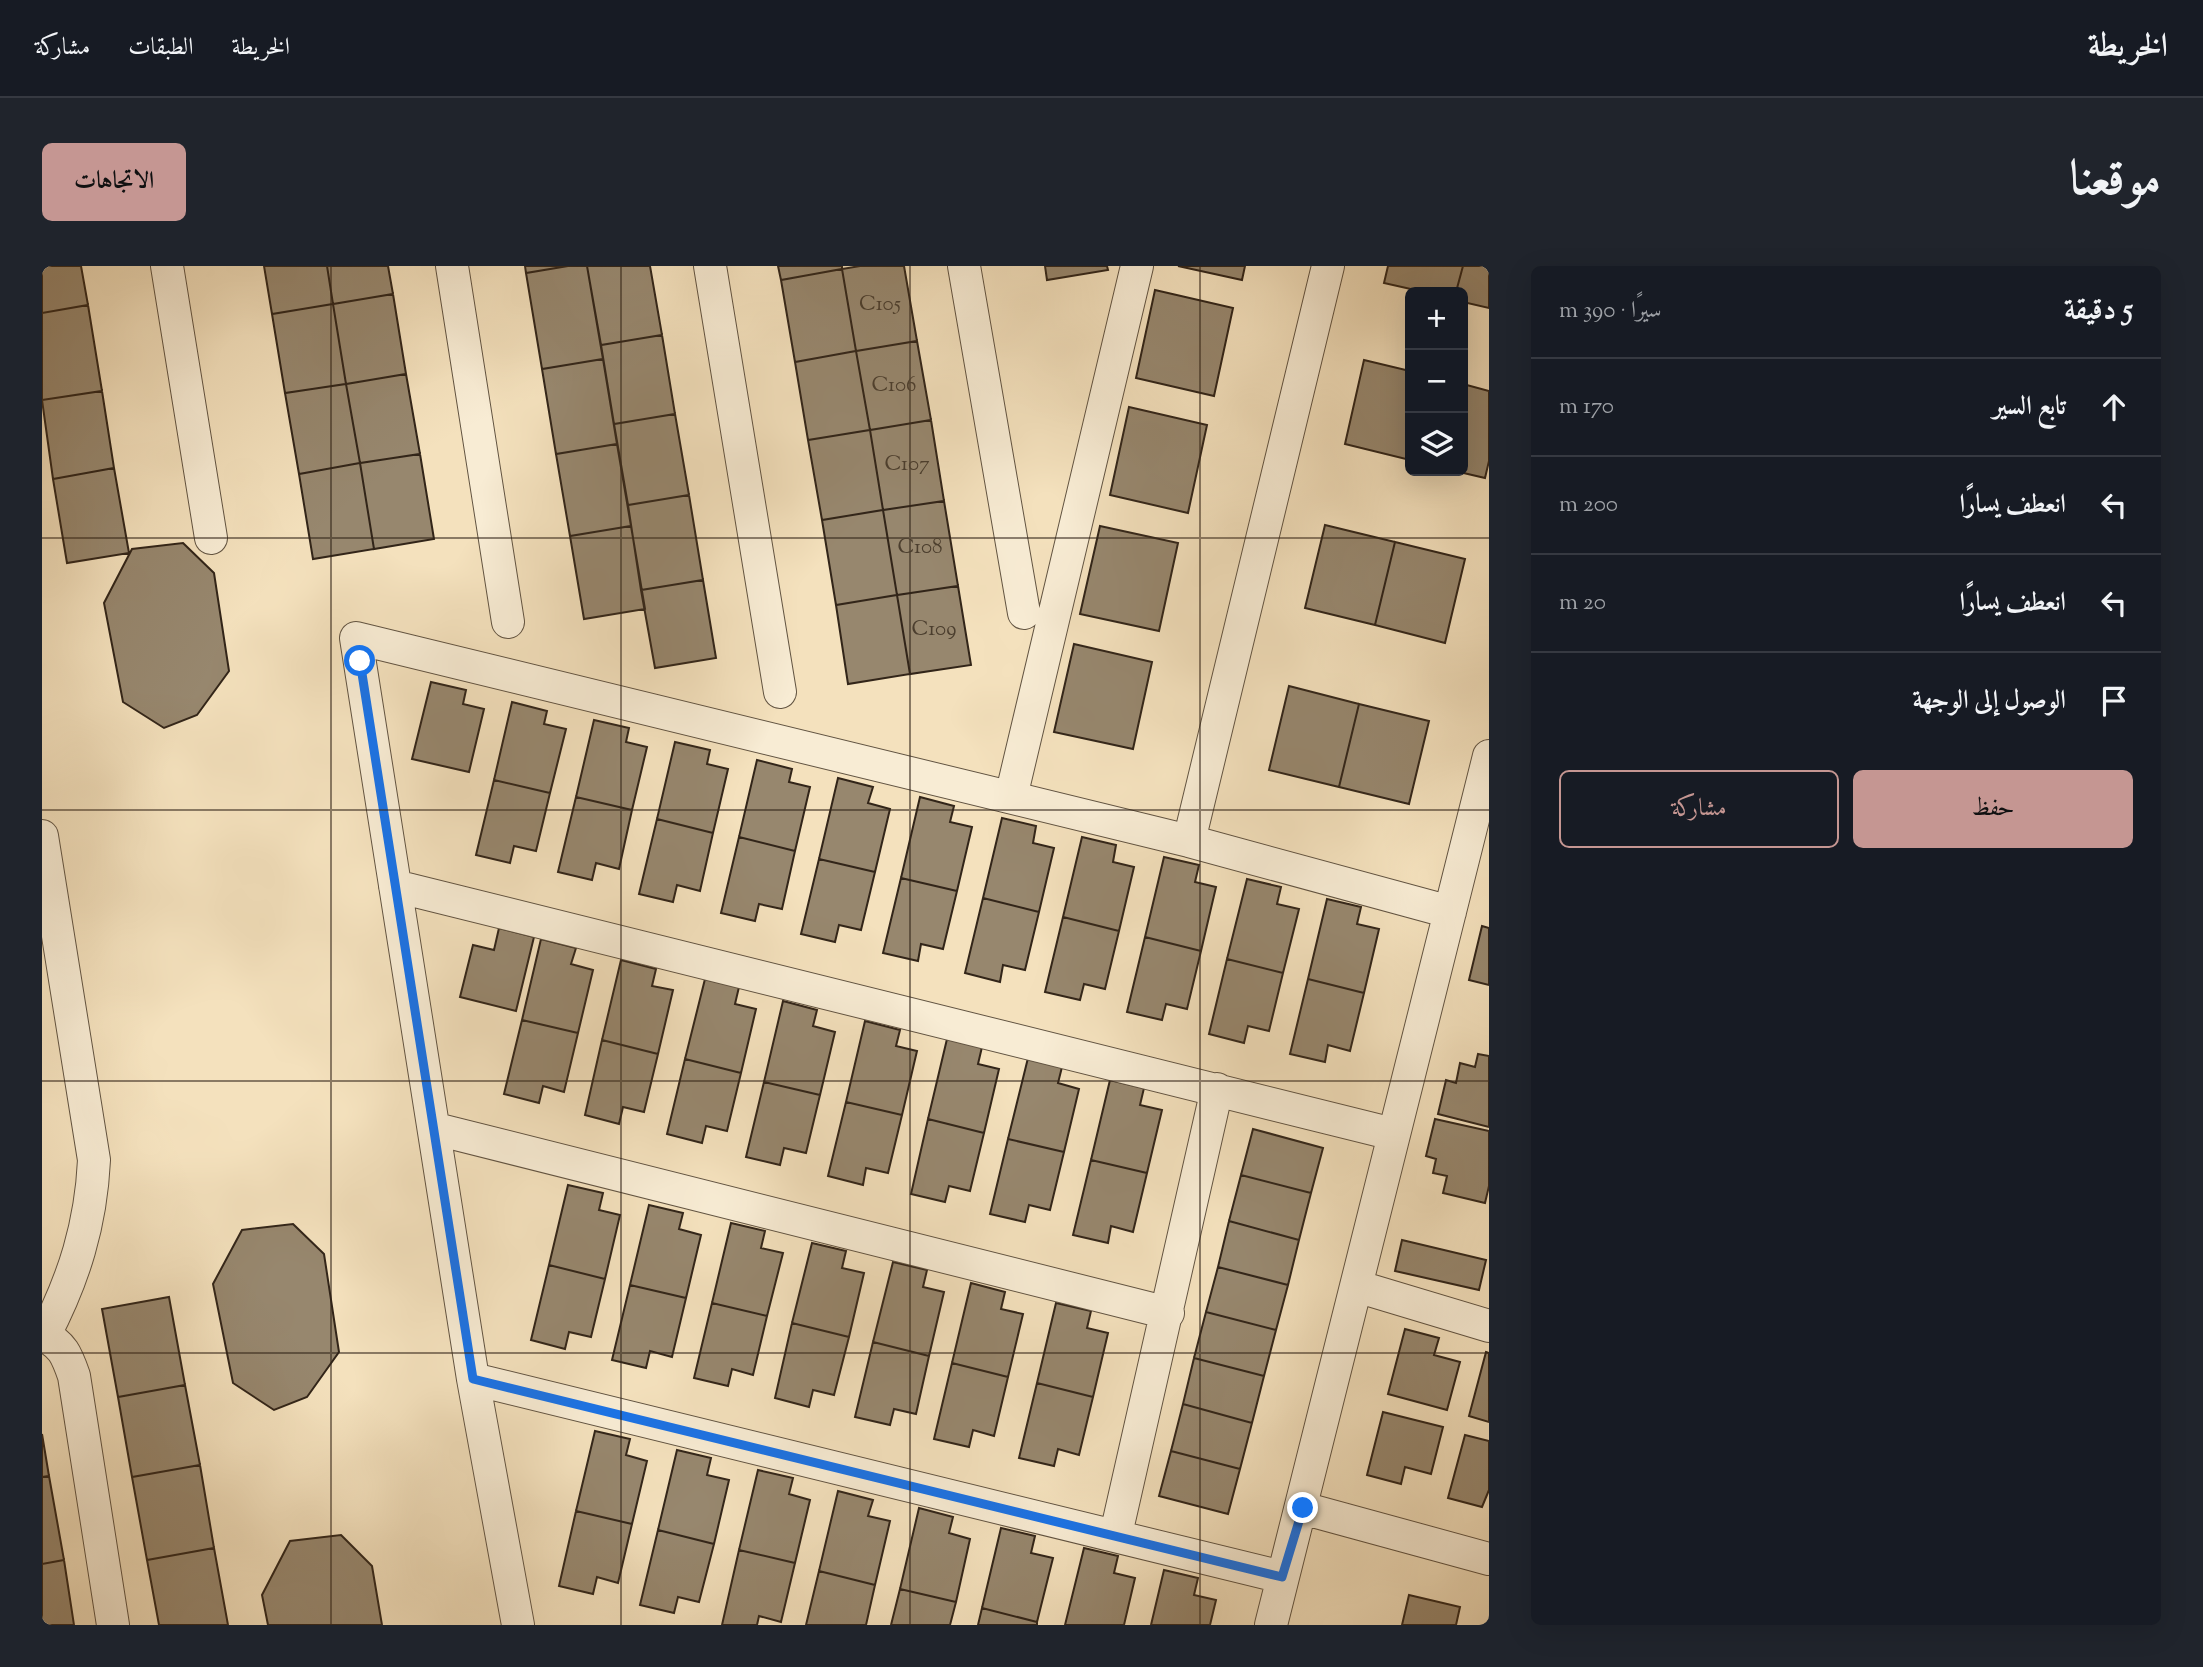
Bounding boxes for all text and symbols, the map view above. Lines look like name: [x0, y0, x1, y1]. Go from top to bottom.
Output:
text: الخريطة: [2088, 24, 2168, 72]
text: مشاركة: [35, 31, 90, 65]
text: الطبقات: [128, 31, 194, 65]
text: الخريطة: [232, 31, 290, 65]
button: الاتجاهات: [42, 143, 186, 221]
text: موقعنا: [2069, 147, 2161, 217]
map controls: [1405, 287, 1468, 476]
button: +: [1405, 287, 1468, 350]
house number: C105: [859, 290, 901, 320]
text: 5 دقيقة: [2064, 290, 2133, 333]
text: سيرًا · 390 m: [1559, 295, 1662, 328]
button: −: [1405, 350, 1468, 413]
house number: C106: [871, 371, 917, 401]
icon: ahead: [2095, 388, 2133, 426]
text: تابع السير: [1993, 389, 2066, 426]
text: 170 m: [1559, 391, 1614, 424]
button: layers: [1405, 413, 1468, 476]
house number: C107: [884, 450, 930, 480]
icon: left: [2095, 486, 2133, 524]
text: انعطف يسارًا: [1959, 487, 2066, 524]
text: 200 m: [1559, 489, 1618, 522]
house number: C108: [897, 533, 943, 563]
icon: left: [2095, 584, 2133, 622]
text: انعطف يسارًا: [1959, 585, 2066, 622]
text: 20 m: [1559, 587, 1606, 620]
house number: C109: [912, 615, 956, 645]
route start: [344, 645, 375, 676]
icon: arrive: [2095, 682, 2133, 720]
text: الوصول إلى الوجهة: [1912, 683, 2066, 720]
button: مشاركة: [1559, 770, 1839, 848]
button: حفظ: [1853, 770, 2133, 848]
route end: [1287, 1492, 1318, 1523]

